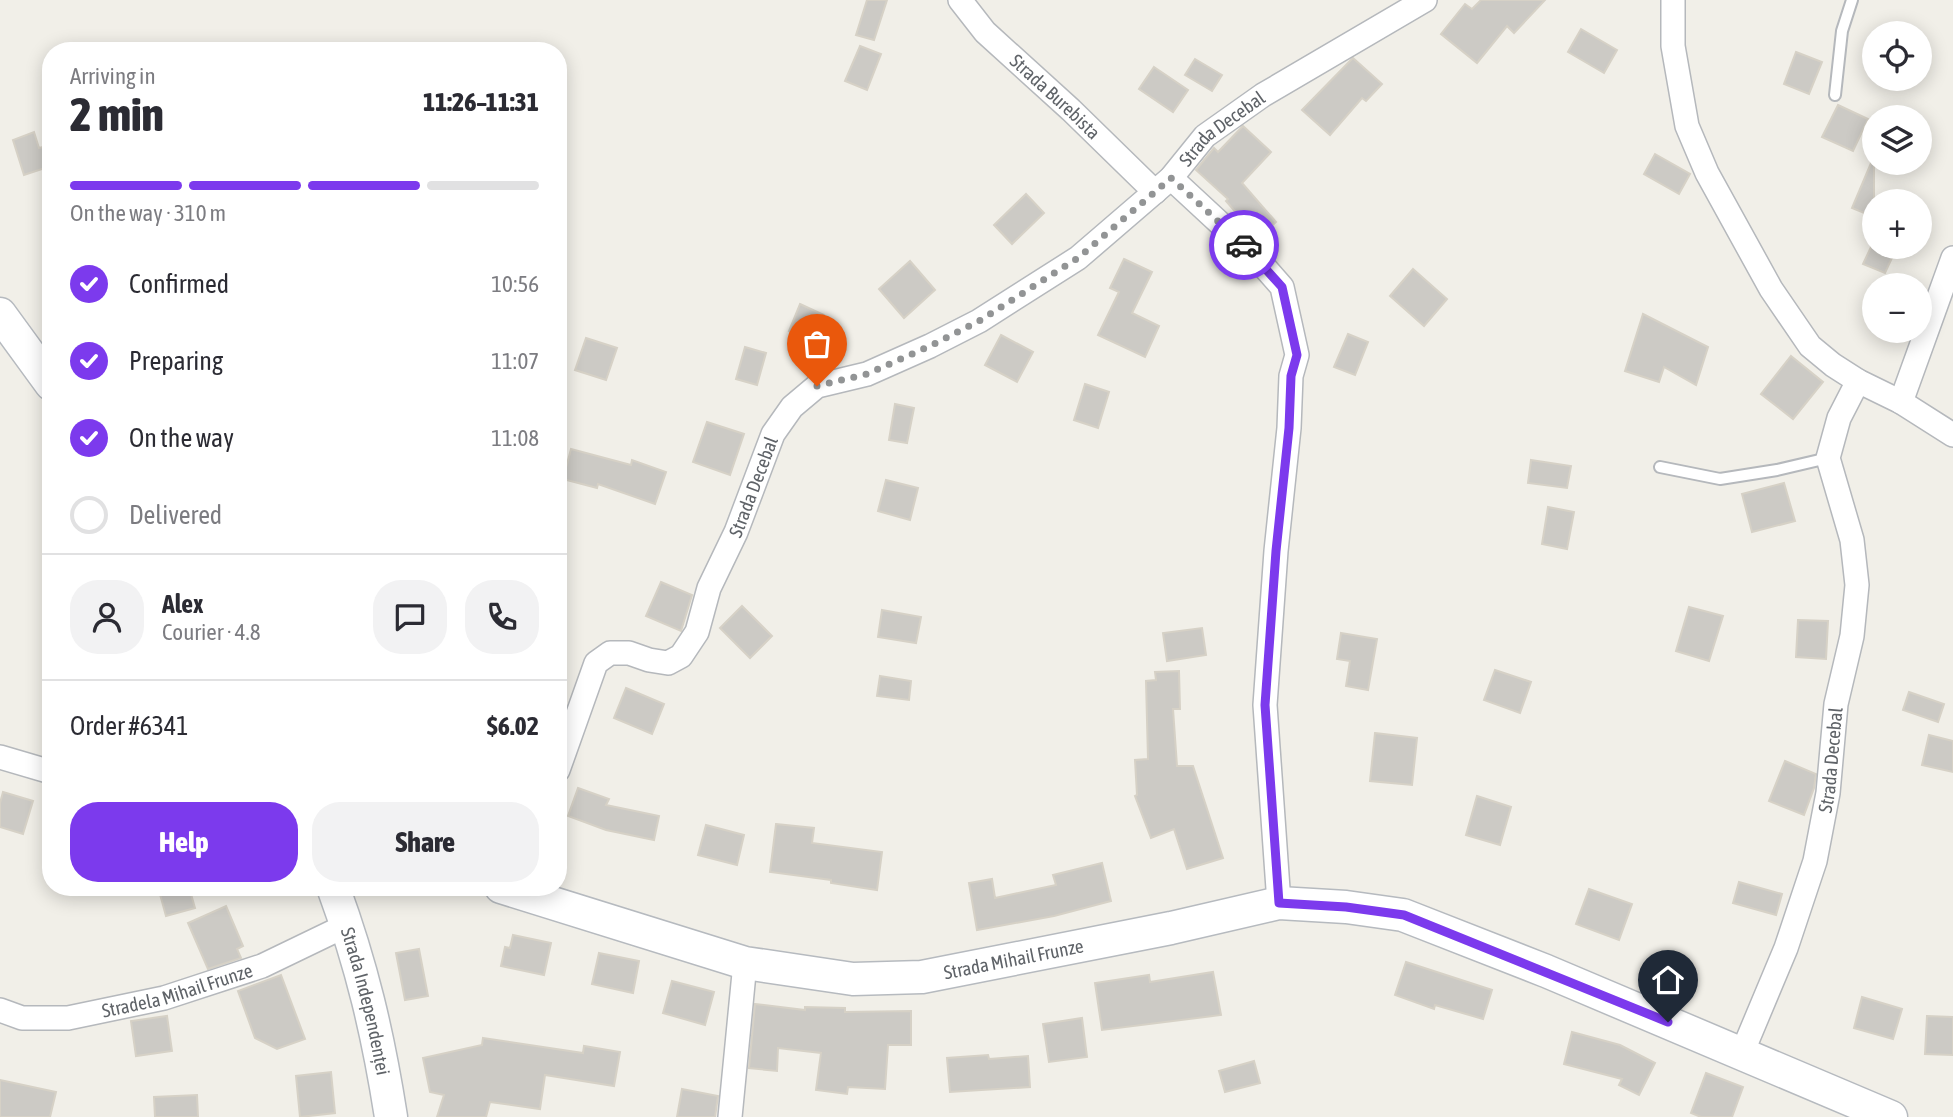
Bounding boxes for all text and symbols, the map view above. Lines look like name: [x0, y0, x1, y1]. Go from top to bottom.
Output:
map controls: [1862, 21, 1932, 343]
button: locate: [1862, 21, 1932, 91]
street label: Strada Burebista: [1006, 49, 1105, 144]
text: Arriving in: [70, 63, 156, 89]
street label: Strada Decebal: [1174, 86, 1269, 170]
text: 11:26–11:31: [423, 87, 539, 117]
text: 2 min: [70, 88, 164, 141]
button: layers: [1862, 105, 1932, 175]
button: +: [1862, 189, 1932, 259]
text: On the way · 310 m: [70, 200, 226, 226]
courier: [1209, 210, 1279, 280]
icon: car: [1225, 226, 1263, 264]
icon: check: [70, 265, 108, 303]
text: Confirmed: [129, 269, 229, 299]
text: 10:56: [491, 271, 539, 297]
button: −: [1862, 273, 1932, 343]
pin: [787, 314, 847, 386]
icon: bag: [798, 325, 836, 363]
icon: check: [70, 342, 108, 380]
text: Preparing: [129, 346, 223, 376]
text: 11:07: [491, 348, 539, 374]
icon: check: [70, 419, 108, 457]
text: On the way: [129, 423, 234, 453]
text: 11:08: [491, 425, 539, 451]
street label: Strada Decebal: [724, 433, 782, 541]
text: Delivered: [129, 500, 222, 530]
button: person: [70, 580, 144, 654]
button: chat: [373, 580, 447, 654]
button: phone: [465, 580, 539, 654]
text: Alex: [162, 589, 203, 619]
text: Courier · 4.8: [162, 619, 261, 645]
street label: Strada Decebal: [1814, 706, 1847, 814]
text: Order #6341: [70, 711, 189, 741]
text: $6.02: [487, 711, 539, 741]
button: Help: [70, 802, 298, 882]
button: Share: [312, 802, 539, 882]
street label: Strada Independenței: [337, 924, 395, 1077]
street label: Strada Mihail Frunze: [942, 935, 1085, 983]
pin: [1638, 950, 1698, 1022]
street label: Stradela Mihail Frunze: [100, 959, 255, 1022]
icon: home: [1649, 961, 1687, 999]

